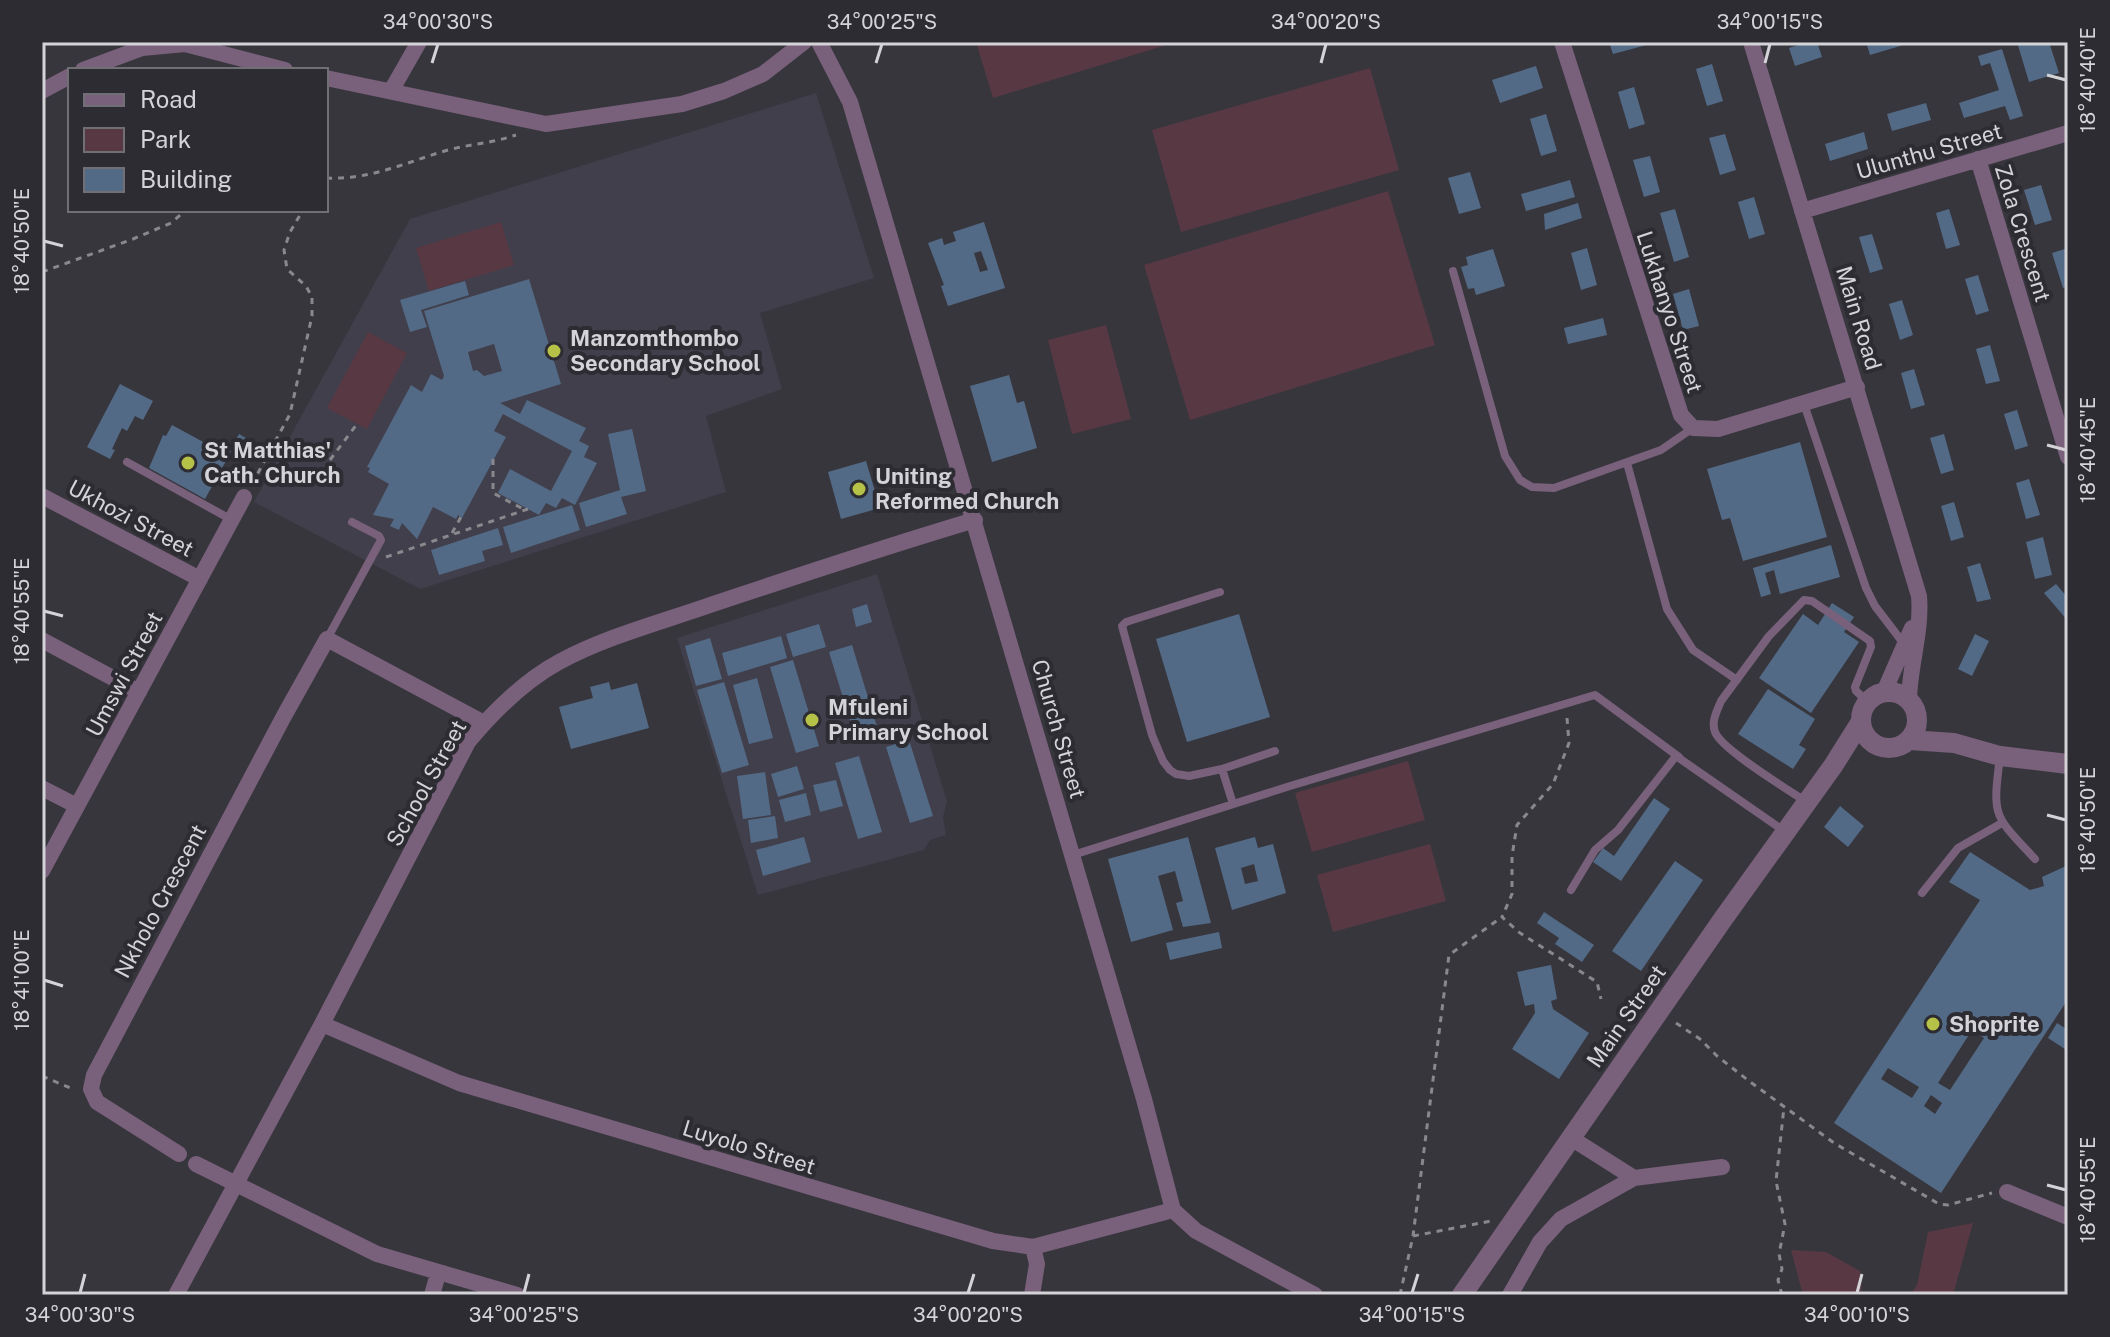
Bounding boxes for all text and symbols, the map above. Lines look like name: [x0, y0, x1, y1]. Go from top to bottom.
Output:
text: 34°00'30"S: [383, 10, 493, 34]
text: 34°00'25"S: [827, 10, 937, 34]
text: 34°00'20"S: [1271, 10, 1381, 34]
text: 34°00'15"S: [1717, 10, 1823, 34]
text: 18°40'40"E: [2076, 27, 2100, 133]
legend: [68, 68, 328, 212]
text: Road: [140, 85, 197, 113]
street label: Ulunthu Street: [1853, 118, 2005, 184]
text: Park: [140, 125, 191, 153]
street label: Zola Crescent: [1990, 161, 2056, 305]
text: Building: [140, 165, 232, 193]
text: 18°40'50"E: [10, 188, 34, 294]
street label: Lukhanyo Street: [1632, 228, 1708, 396]
street label: Main Road: [1831, 263, 1887, 373]
place label: Manzomthombo Secondary School: [570, 325, 761, 376]
marker: Manzomthombo Secondary School: [545, 342, 563, 360]
text: 18°40'45"E: [2076, 397, 2100, 503]
place label: St Matthias' Cath. Church: [204, 437, 341, 488]
marker: St Matthias' Cath. Church: [179, 454, 197, 472]
place label: Uniting Reformed Church: [875, 463, 1059, 514]
street label: Ukhozi Street: [64, 474, 198, 562]
marker: Uniting Reformed Church: [850, 480, 868, 498]
text: 18°40'55"E: [10, 558, 34, 664]
street label: Umswi Street: [80, 607, 168, 741]
street label: Church Street: [1027, 657, 1091, 801]
place label: Mfuleni Primary School: [828, 694, 989, 745]
marker: Mfuleni Primary School: [803, 711, 821, 729]
street label: School Street: [381, 715, 471, 851]
text: 18°40'50"E: [2076, 767, 2100, 873]
street label: Nkholo Crescent: [109, 820, 211, 982]
text: 18°41'00"E: [10, 929, 34, 1031]
street label: Main Street: [1581, 960, 1671, 1072]
place label: Shoprite: [1949, 1011, 2040, 1037]
marker: Shoprite: [1924, 1015, 1942, 1033]
street label: Luyolo Street: [679, 1114, 819, 1180]
text: 18°40'55"E: [2076, 1137, 2100, 1243]
text: 34°00'30"S: [25, 1303, 135, 1327]
text: 34°00'25"S: [469, 1303, 579, 1327]
text: 34°00'20"S: [913, 1303, 1023, 1327]
text: 34°00'15"S: [1359, 1303, 1465, 1327]
text: 34°00'10"S: [1804, 1303, 1910, 1327]

